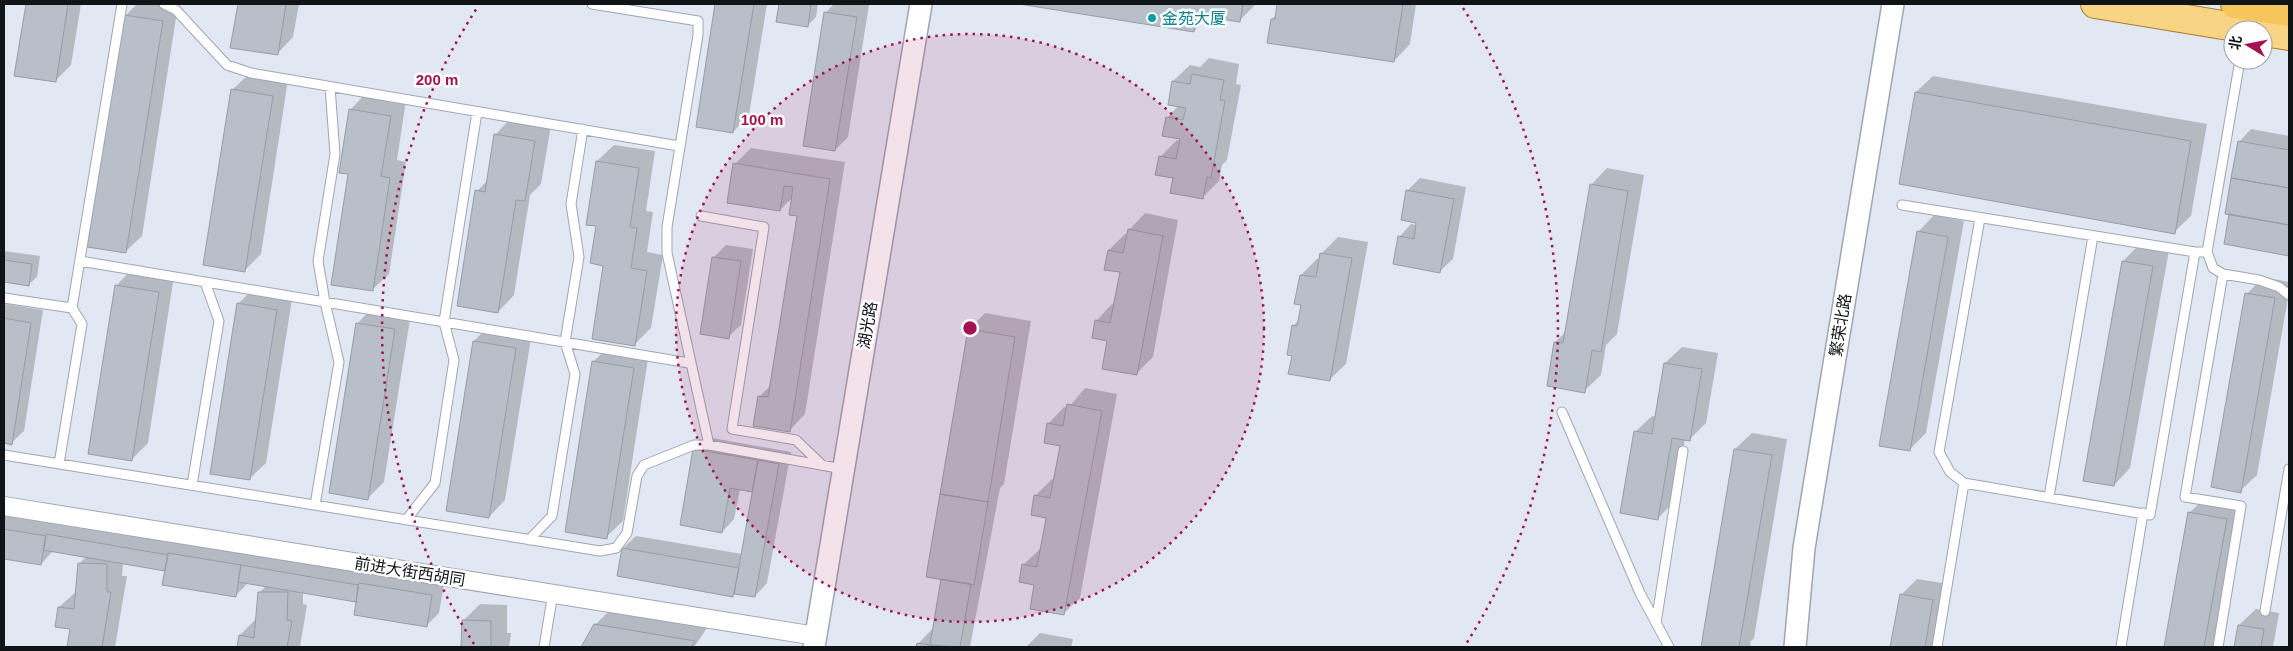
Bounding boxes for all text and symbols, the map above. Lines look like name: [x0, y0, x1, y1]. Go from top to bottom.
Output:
place label: 金苑大厦: [1162, 10, 1226, 27]
marker: 金苑大厦: [1146, 12, 1158, 24]
north arrow: [2223, 20, 2273, 70]
text: 北: [2226, 34, 2244, 51]
text: 200 m: [416, 71, 458, 88]
text: 100 m: [741, 111, 783, 128]
street label: 繁荣北路: [1827, 292, 1854, 358]
street label: 湖光路: [855, 300, 880, 350]
centre of rings: [961, 319, 979, 337]
street label: 前进大街西胡同: [353, 554, 467, 589]

